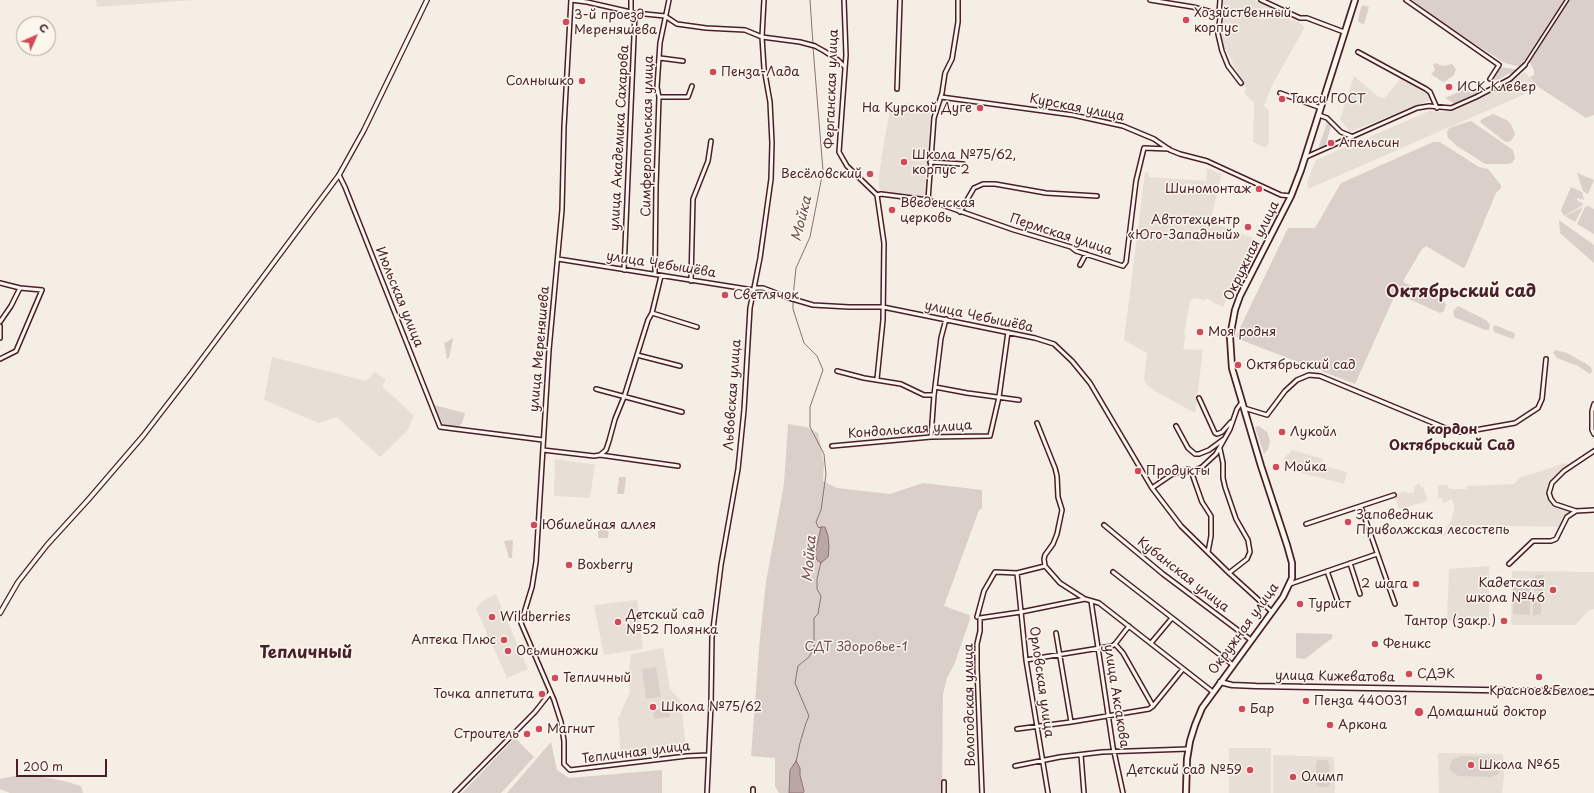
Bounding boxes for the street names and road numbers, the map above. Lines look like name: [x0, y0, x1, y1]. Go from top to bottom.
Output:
street label: Ферганская улица: [822, 29, 842, 149]
street label: улица Академика Сахарова: [607, 45, 633, 231]
street label: Симферопольская улица: [639, 55, 657, 217]
street label: Курская улица: [1028, 91, 1126, 125]
street label: Окружная улица: [1221, 199, 1283, 303]
street label: Пермская улица: [1008, 211, 1114, 259]
street label: Июльская улица: [372, 244, 426, 350]
street label: улица Чебышёва: [605, 249, 717, 281]
street label: улица Мереняшева: [527, 285, 553, 413]
street label: улица Чебышёва: [923, 298, 1035, 336]
street label: Львовская улица: [721, 339, 745, 451]
street label: Кондольская улица: [847, 418, 973, 442]
street label: Кубанская улица: [1134, 534, 1232, 616]
street label: Окружная улица: [1206, 580, 1282, 678]
street label: Орловская улица: [1025, 625, 1057, 739]
street label: Вологодская улица: [961, 643, 979, 767]
street label: улица Аксакова: [1100, 643, 1132, 749]
street label: улица Кижеватова: [1275, 668, 1395, 686]
street label: Тепличная улица: [581, 739, 691, 767]

